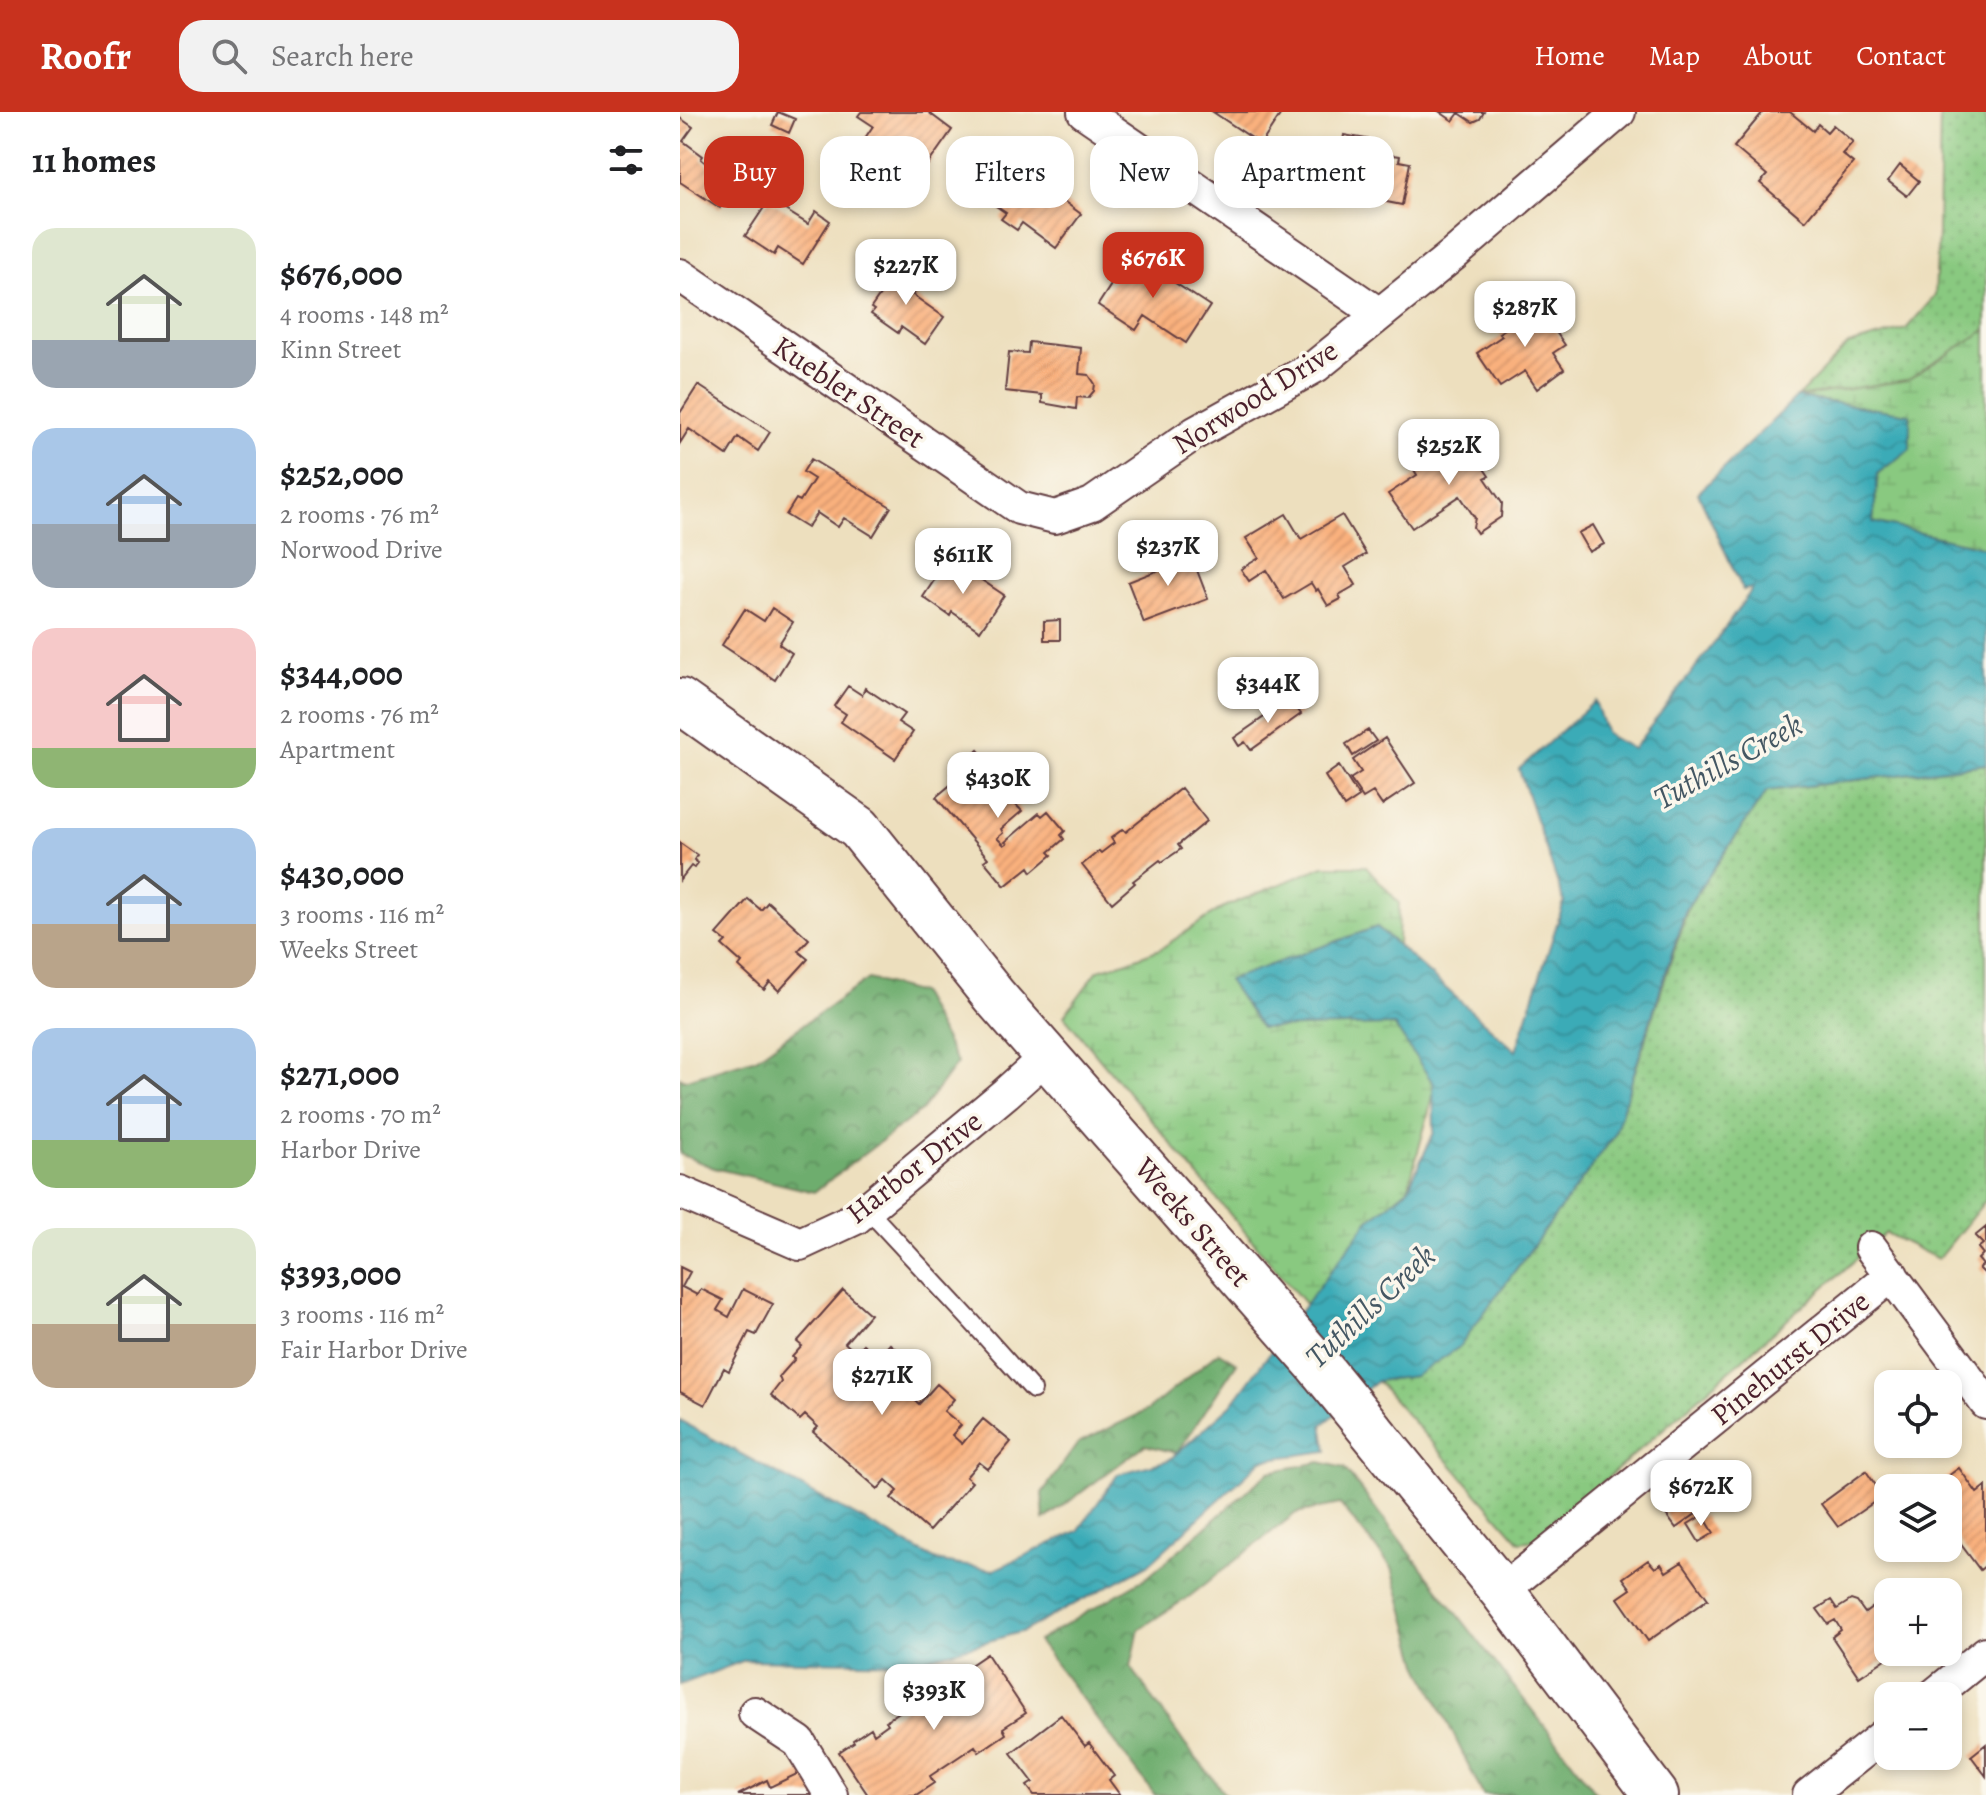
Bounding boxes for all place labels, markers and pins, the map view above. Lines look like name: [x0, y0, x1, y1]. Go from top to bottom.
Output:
pin: $676K: [1097, 232, 1209, 300]
pin: $227K: [850, 239, 962, 307]
pin: $287K: [1469, 281, 1581, 349]
pin: $252K: [1393, 419, 1505, 487]
pin: $237K: [1112, 520, 1224, 588]
pin: $611K: [907, 528, 1019, 596]
pin: $344K: [1212, 657, 1324, 725]
pin: $430K: [942, 752, 1054, 820]
pin: $271K: [826, 1349, 938, 1417]
pin: $672K: [1645, 1460, 1757, 1528]
pin: $393K: [878, 1664, 990, 1732]

